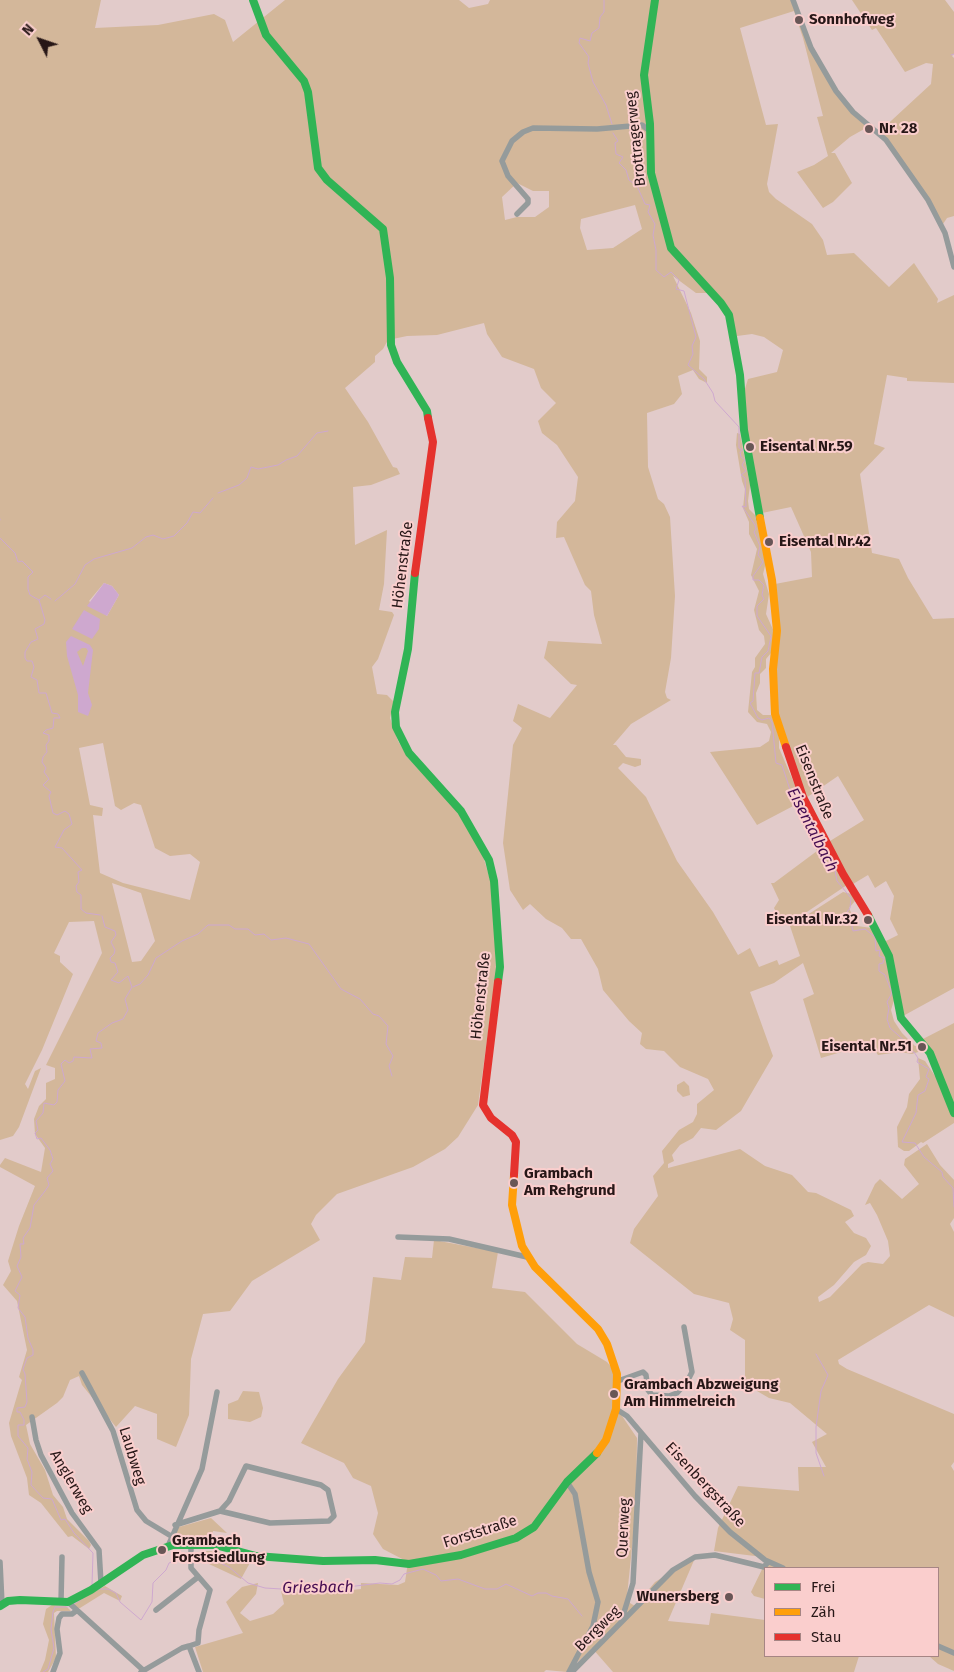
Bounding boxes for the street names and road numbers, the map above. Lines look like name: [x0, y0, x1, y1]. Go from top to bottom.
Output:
street label: Brottragerweg: [622, 91, 650, 187]
street label: Höhenstraße: [389, 520, 417, 610]
street label: Eisenstraße: [791, 742, 837, 822]
street label: Höhenstraße: [467, 951, 495, 1041]
street label: Laubweg: [115, 1425, 149, 1487]
street label: Eisenbergstraße: [661, 1439, 749, 1531]
street label: Anglerweg: [46, 1447, 96, 1517]
street label: Querweg: [613, 1498, 635, 1558]
street label: Forststraße: [441, 1512, 519, 1552]
street label: Bergweg: [571, 1602, 625, 1656]

